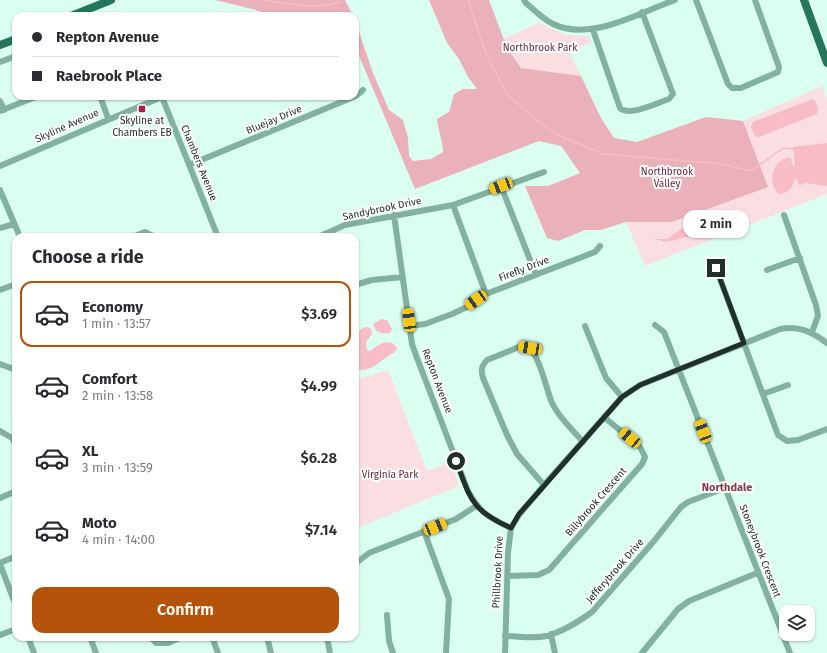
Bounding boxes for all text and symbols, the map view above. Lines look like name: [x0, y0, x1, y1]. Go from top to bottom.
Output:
text: Repton Avenue: [56, 28, 159, 46]
park label: Northbrook Park: [503, 42, 578, 54]
text: Raebrook Place: [56, 67, 162, 85]
street label: Bluejay Drive: [244, 103, 304, 137]
marker: Skyline at Chambers EB: [137, 104, 147, 114]
street label: Skyline Avenue: [33, 107, 101, 145]
place label: Skyline at Chambers EB: [112, 115, 172, 139]
street label: Chambers Avenue: [178, 123, 220, 203]
park label: Northbrook Valley: [641, 166, 694, 190]
car: [488, 176, 514, 196]
street label: Sandybrook Drive: [342, 195, 422, 223]
callout: 2 min: [683, 210, 749, 238]
text: 2 min: [700, 216, 732, 231]
text: Choose a ride: [32, 246, 144, 268]
street label: Firefly Drive: [497, 254, 551, 284]
route end: [707, 259, 725, 277]
car: [463, 288, 489, 312]
icon: car: [34, 296, 70, 332]
text: Economy: [82, 298, 143, 316]
text: $3.69: [301, 305, 337, 323]
car: [401, 307, 417, 333]
text: 1 min · 13:57: [82, 316, 151, 331]
car: [517, 340, 543, 356]
street label: Repton Avenue: [419, 347, 455, 415]
icon: car: [34, 368, 70, 404]
text: Comfort: [82, 370, 138, 388]
text: $4.99: [301, 377, 337, 395]
text: 2 min · 13:58: [82, 388, 153, 403]
car: [693, 418, 713, 444]
car: [617, 426, 643, 450]
icon: car: [34, 440, 70, 476]
text: XL: [82, 442, 98, 460]
text: $6.28: [301, 449, 337, 467]
route start: [447, 452, 465, 470]
text: 3 min · 13:59: [82, 460, 153, 475]
street label: Billybrook Crescent: [563, 465, 629, 539]
park label: Virginia Park: [362, 469, 419, 481]
district label: Northdale: [702, 481, 752, 494]
street label: Stoneybrook Crescent: [737, 503, 783, 599]
icon: car: [34, 512, 70, 548]
text: Moto: [82, 514, 117, 532]
car: [422, 517, 448, 537]
text: $7.14: [305, 521, 337, 539]
text: 4 min · 14:00: [82, 532, 155, 547]
street label: Phillbrook Drive: [490, 535, 506, 609]
street label: Jefferybrook Drive: [584, 536, 646, 606]
button: Confirm: [32, 587, 339, 633]
map controls: [779, 605, 815, 641]
button: layers: [779, 605, 815, 641]

